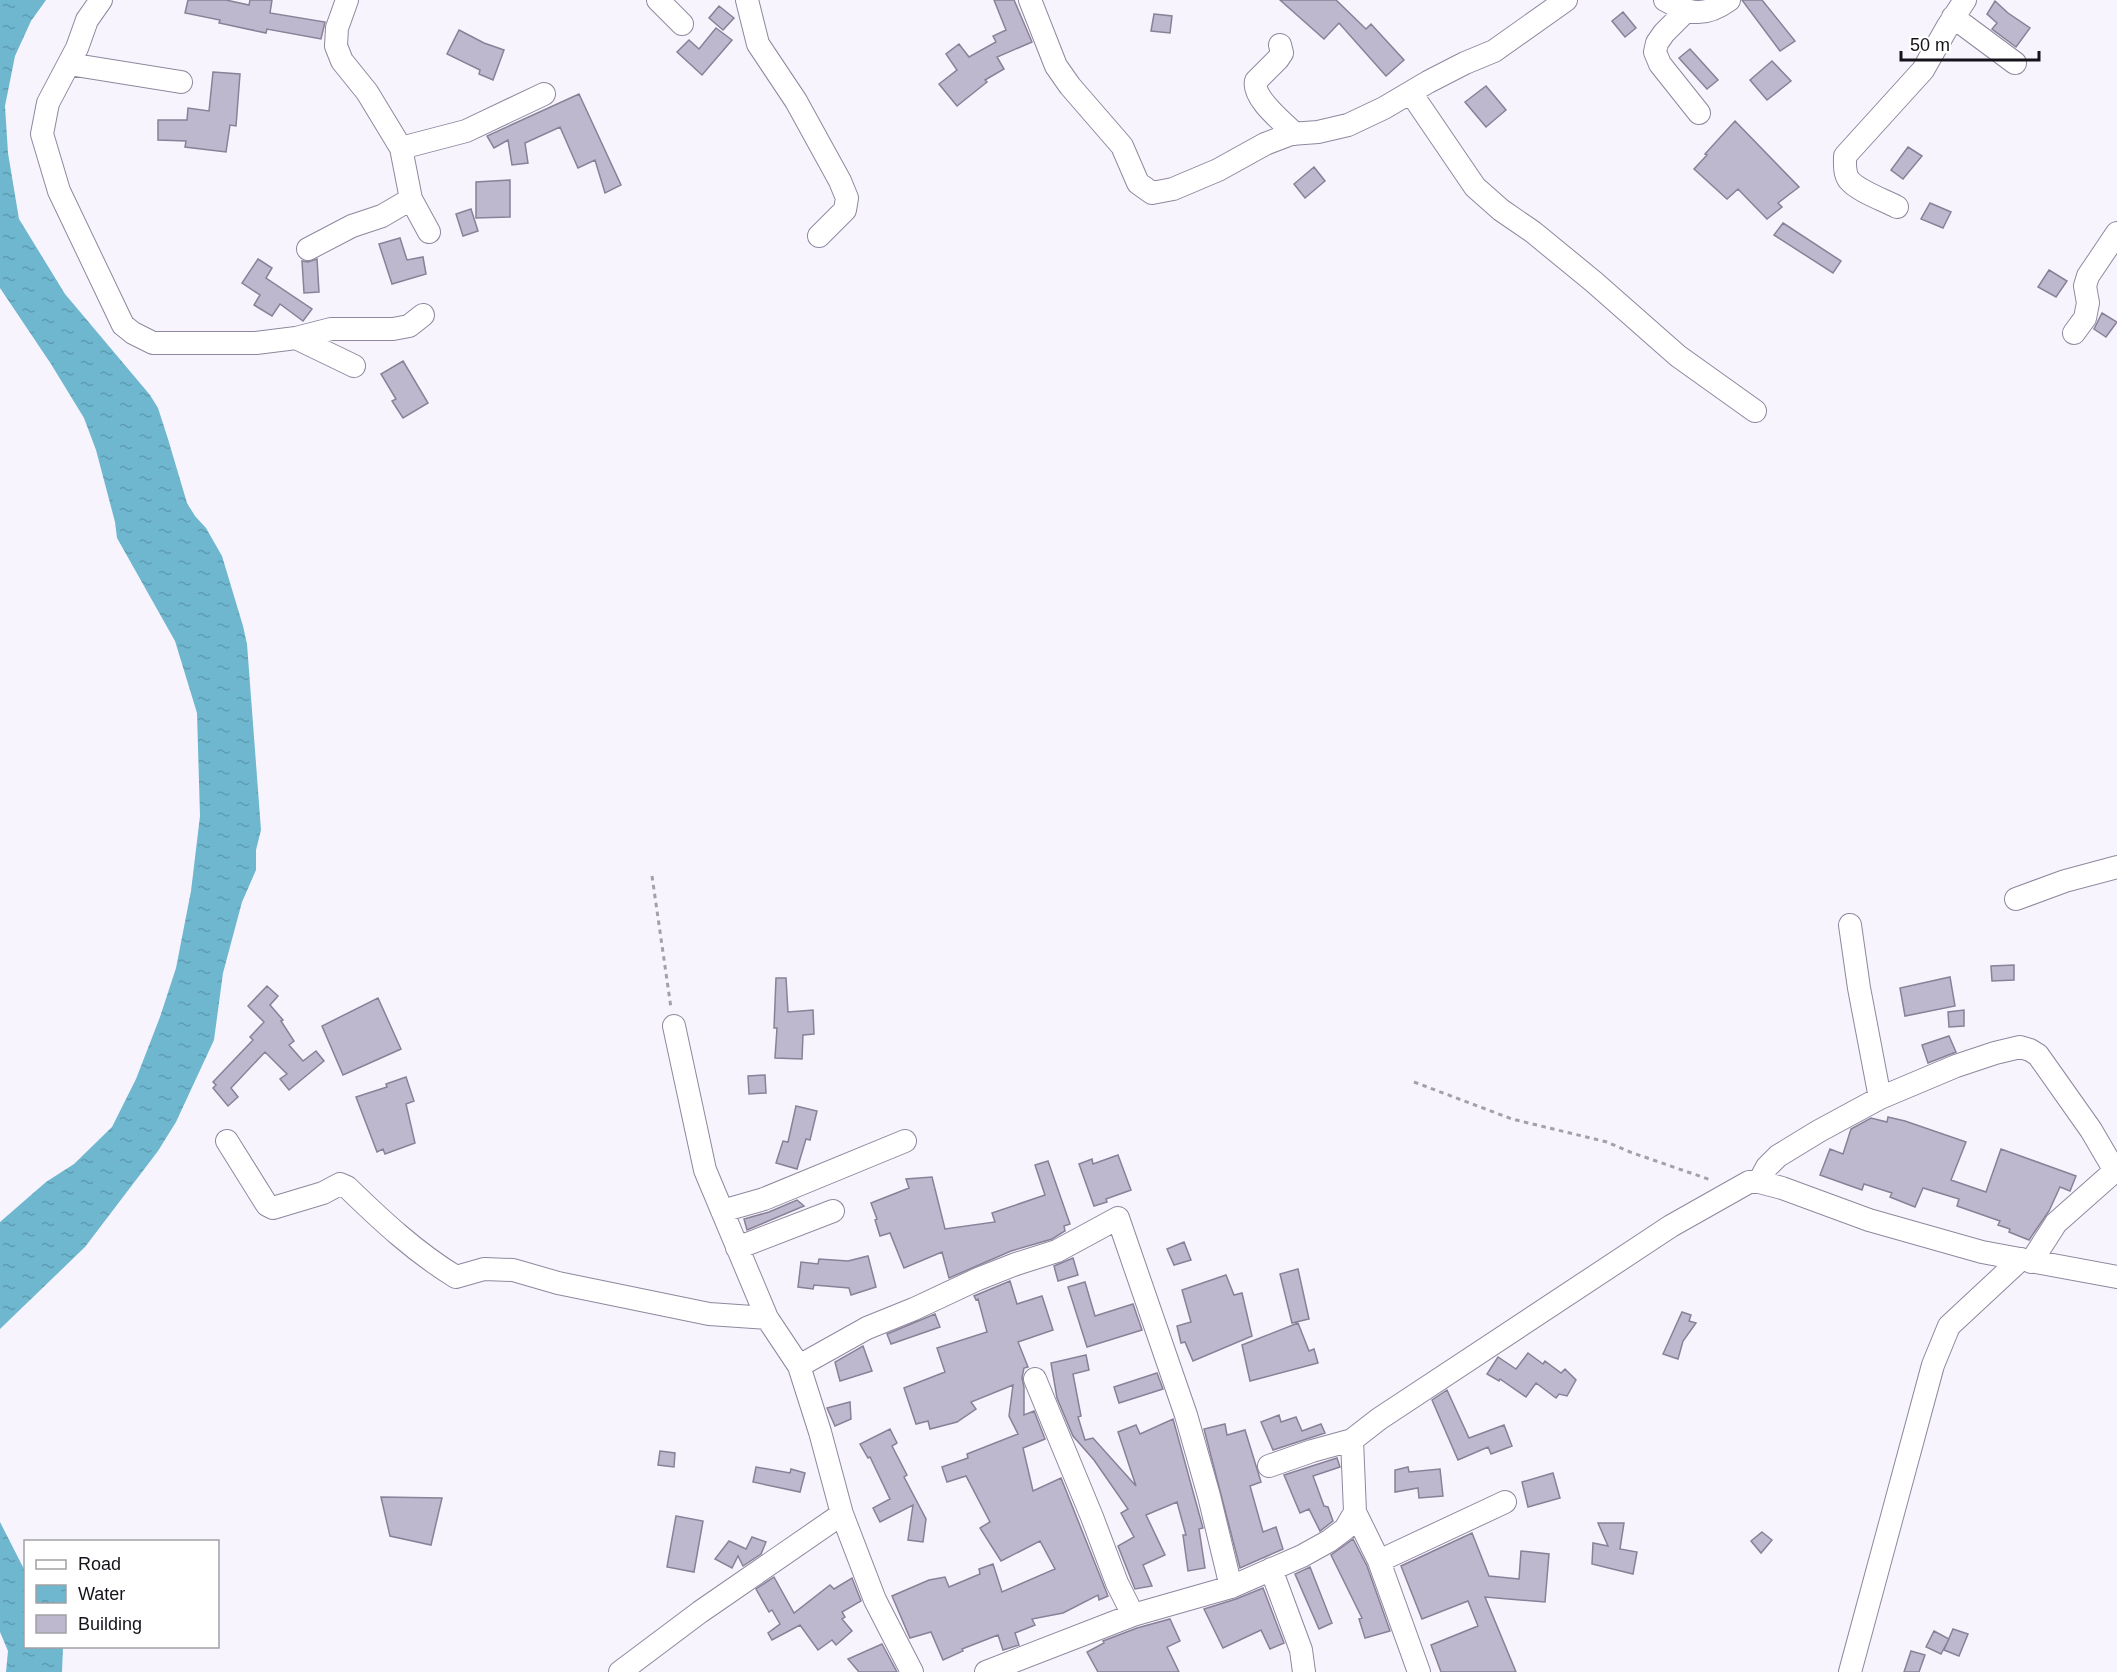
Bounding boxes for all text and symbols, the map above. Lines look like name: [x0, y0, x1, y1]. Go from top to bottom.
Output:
scale bar: [1901, 24, 2039, 62]
text: 50 m: [1910, 35, 1950, 55]
legend: [24, 1540, 219, 1648]
text: Road: [78, 1554, 121, 1574]
text: Water: [78, 1584, 125, 1604]
text: Building: [78, 1614, 142, 1634]

